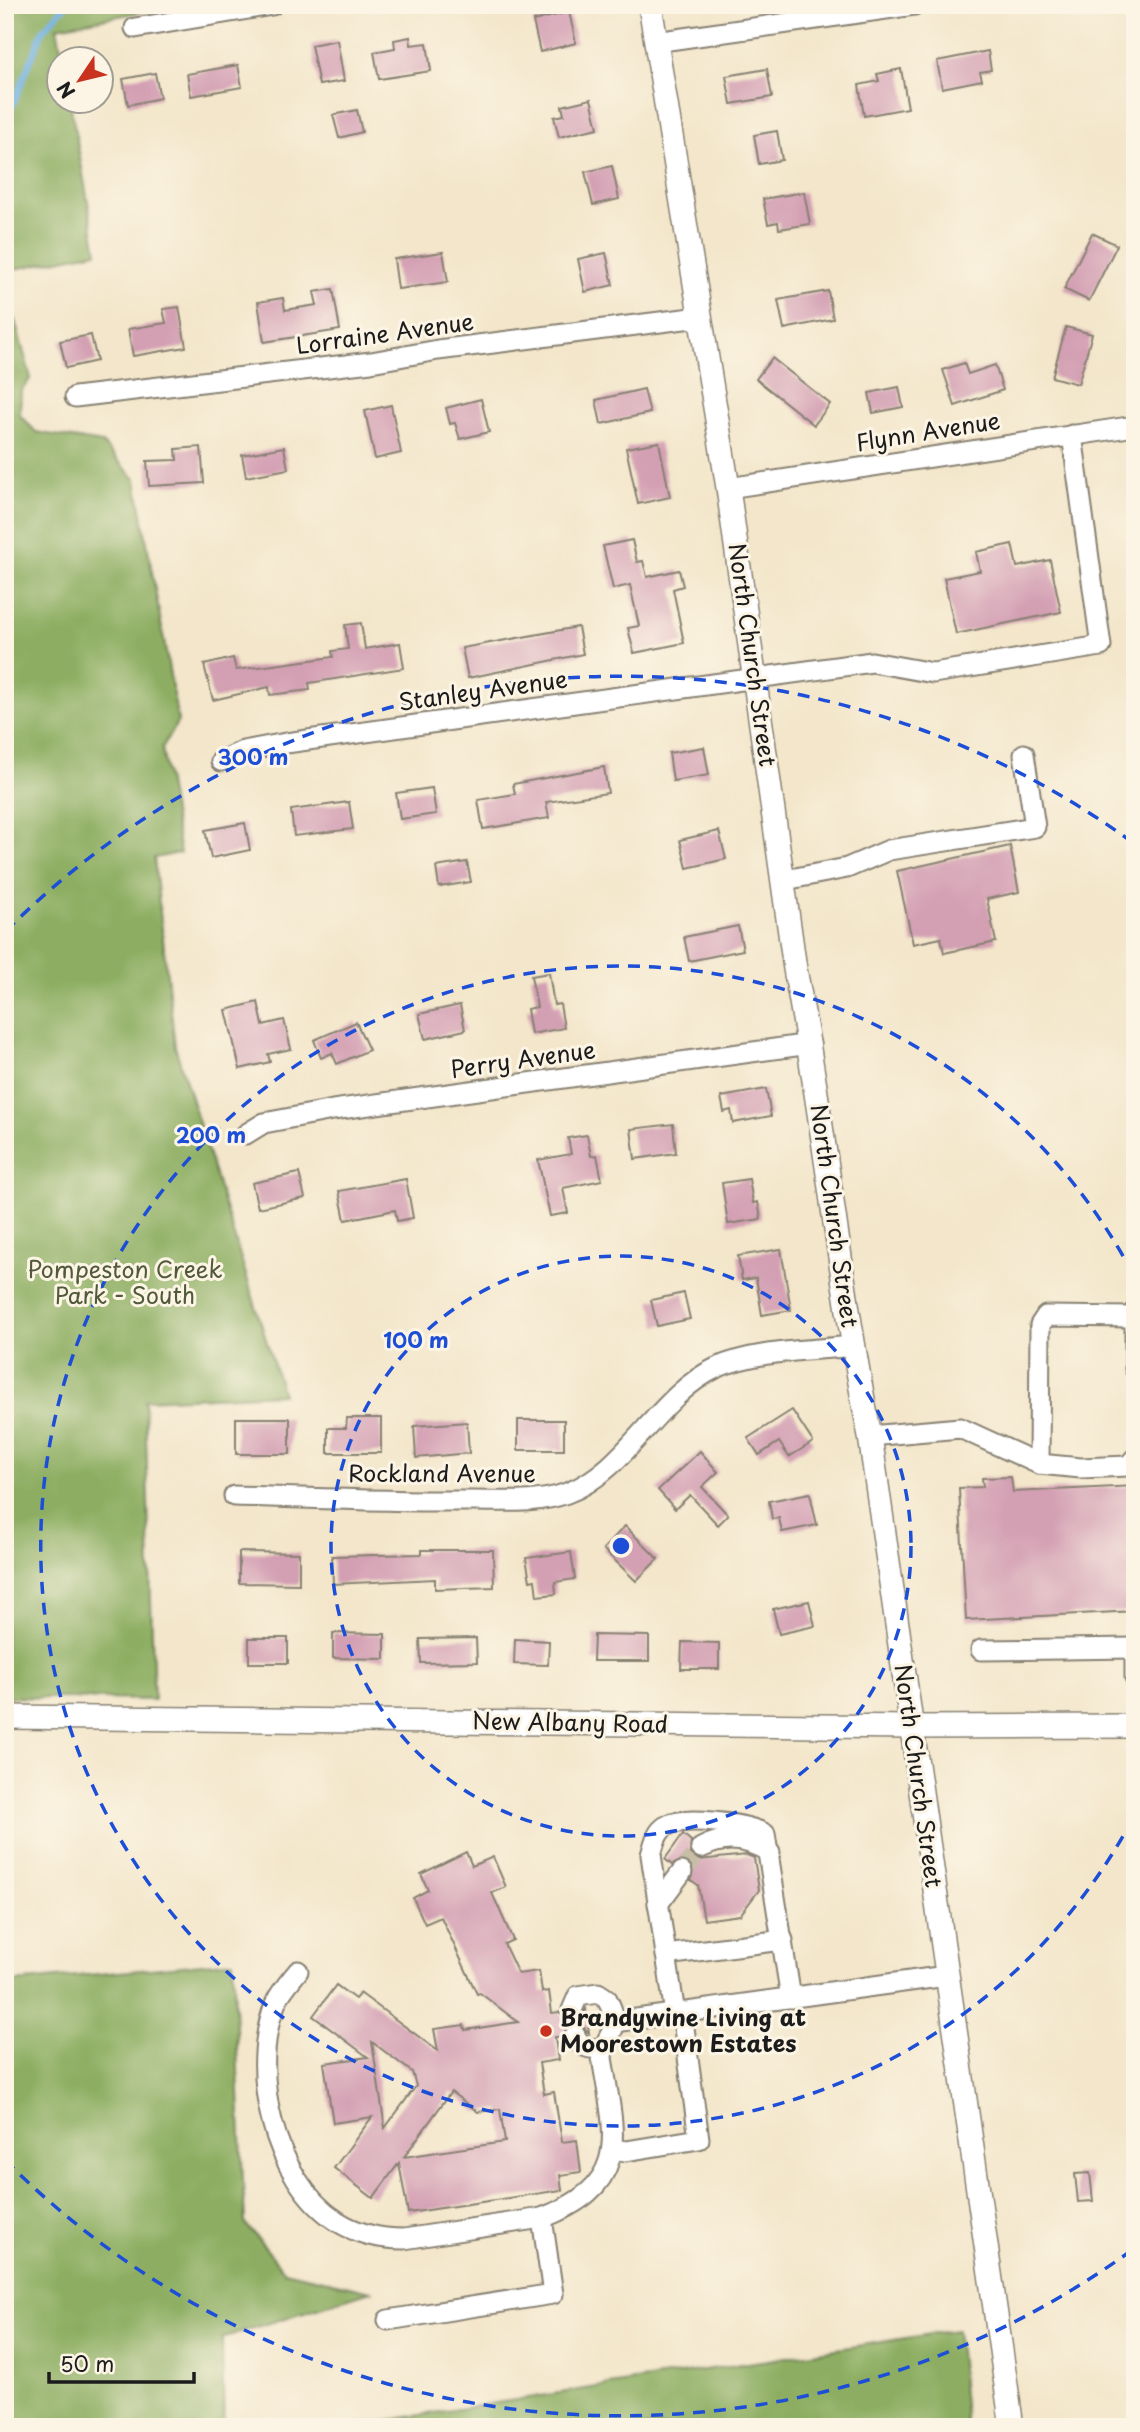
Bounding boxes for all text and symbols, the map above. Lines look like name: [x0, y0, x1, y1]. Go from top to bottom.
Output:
north arrow: [46, 46, 116, 116]
text: N: [49, 76, 81, 105]
street label: Lorraine Avenue: [294, 303, 476, 362]
street label: Flynn Avenue: [853, 402, 1002, 459]
street label: North Church Street: [720, 541, 786, 769]
street label: Stanley Avenue: [396, 660, 569, 719]
text: 300 m: [218, 740, 288, 772]
street label: Perry Avenue: [448, 1031, 597, 1086]
street label: North Church Street: [802, 1102, 868, 1330]
text: 200 m: [176, 1118, 246, 1150]
park label: Pompeston Creek Park - South: [27, 1251, 223, 1312]
text: 100 m: [383, 1323, 449, 1355]
street label: Rockland Avenue: [348, 1455, 536, 1490]
centre of rings: [609, 1534, 633, 1558]
street label: North Church Street: [886, 1662, 952, 1890]
street label: New Albany Road: [472, 1702, 669, 1741]
place label: Brandywine Living at Moorestown Estates: [560, 1999, 806, 2060]
marker: Brandywine Living at Moorestown Estates: [538, 2023, 554, 2039]
scale bar: [49, 2341, 194, 2385]
text: 50 m: [60, 2347, 114, 2379]

